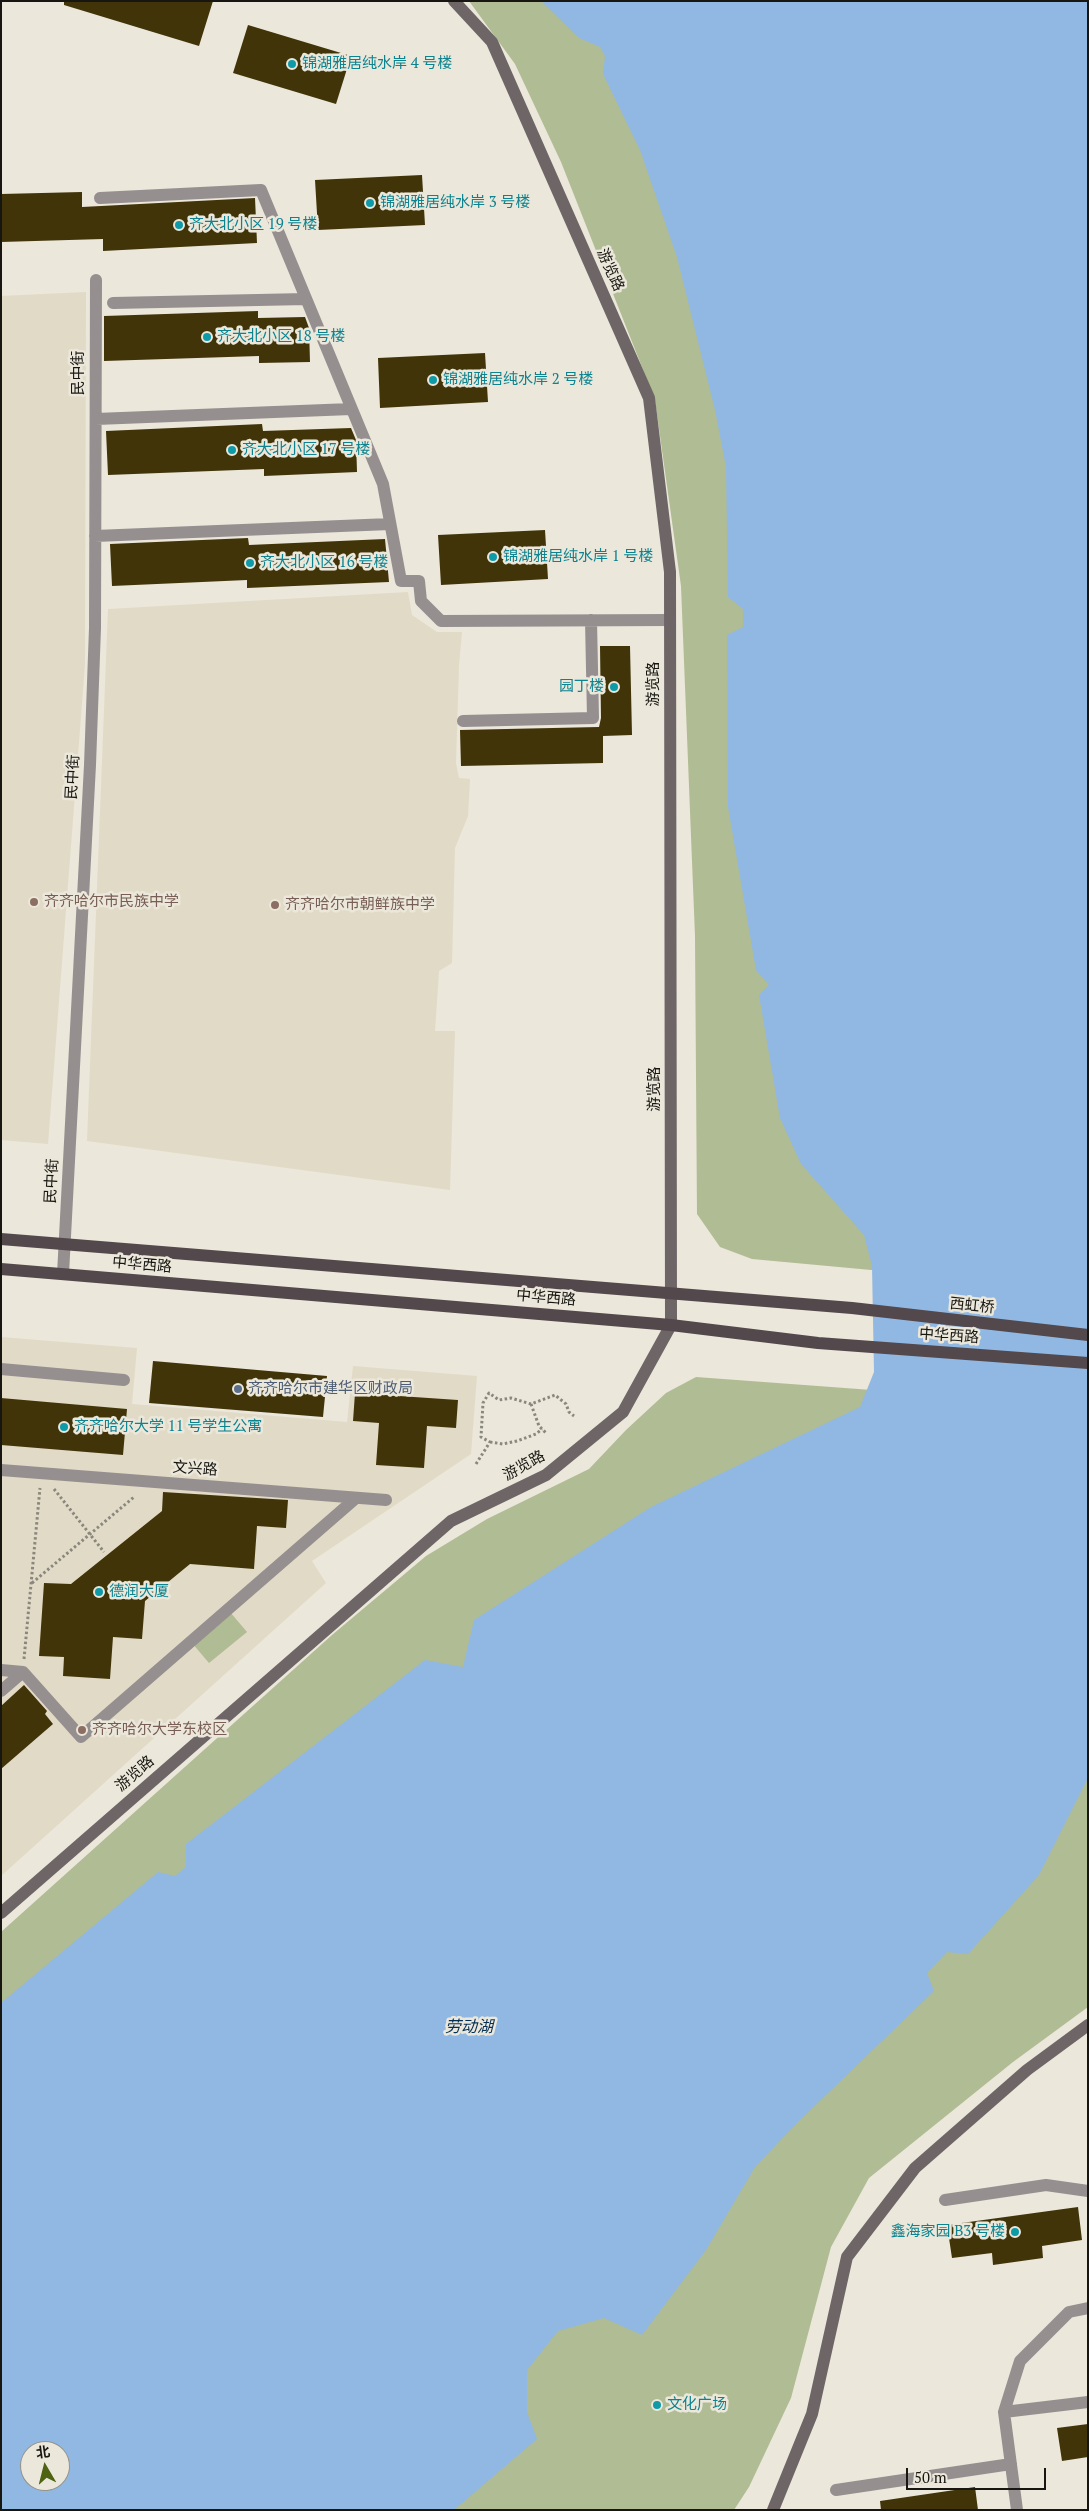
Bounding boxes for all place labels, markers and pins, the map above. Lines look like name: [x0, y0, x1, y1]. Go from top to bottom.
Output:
place label: 锦湖雅居纯水岸 4 号楼: [302, 55, 452, 73]
marker: 锦湖雅居纯水岸 4 号楼: [286, 58, 298, 70]
place label: 锦湖雅居纯水岸 3 号楼: [380, 194, 530, 212]
marker: 锦湖雅居纯水岸 3 号楼: [364, 197, 376, 209]
place label: 齐大北小区 19 号楼: [189, 216, 317, 234]
marker: 齐大北小区 19 号楼: [173, 219, 185, 231]
place label: 齐大北小区 18 号楼: [217, 328, 345, 346]
marker: 齐大北小区 18 号楼: [201, 331, 213, 343]
place label: 锦湖雅居纯水岸 2 号楼: [443, 371, 593, 389]
marker: 锦湖雅居纯水岸 2 号楼: [427, 374, 439, 386]
place label: 齐大北小区 17 号楼: [242, 441, 370, 459]
marker: 齐大北小区 17 号楼: [226, 444, 238, 456]
place label: 锦湖雅居纯水岸 1 号楼: [503, 548, 653, 566]
marker: 锦湖雅居纯水岸 1 号楼: [487, 551, 499, 563]
place label: 齐大北小区 16 号楼: [260, 554, 388, 572]
marker: 齐大北小区 16 号楼: [244, 557, 256, 569]
place label: 园丁楼: [559, 678, 604, 696]
marker: 园丁楼: [608, 681, 620, 693]
place label: 齐齐哈尔市民族中学: [44, 893, 179, 911]
marker: 齐齐哈尔市民族中学: [28, 896, 40, 908]
place label: 齐齐哈尔市朝鲜族中学: [285, 896, 435, 914]
marker: 齐齐哈尔市朝鲜族中学: [269, 899, 281, 911]
place label: 齐齐哈尔市建华区财政局: [248, 1380, 413, 1398]
marker: 齐齐哈尔市建华区财政局: [232, 1383, 244, 1395]
place label: 齐齐哈尔大学 11 号学生公寓: [74, 1418, 262, 1436]
marker: 齐齐哈尔大学 11 号学生公寓: [58, 1421, 70, 1433]
place label: 德润大厦: [109, 1583, 169, 1601]
marker: 德润大厦: [93, 1586, 105, 1598]
place label: 齐齐哈尔大学东校区: [92, 1721, 227, 1739]
marker: 齐齐哈尔大学东校区: [76, 1724, 88, 1736]
place label: 鑫海家园 B3 号楼: [890, 2223, 1005, 2241]
marker: 鑫海家园 B3 号楼: [1009, 2226, 1021, 2238]
place label: 文化广场: [667, 2396, 727, 2414]
marker: 文化广场: [651, 2399, 663, 2411]

